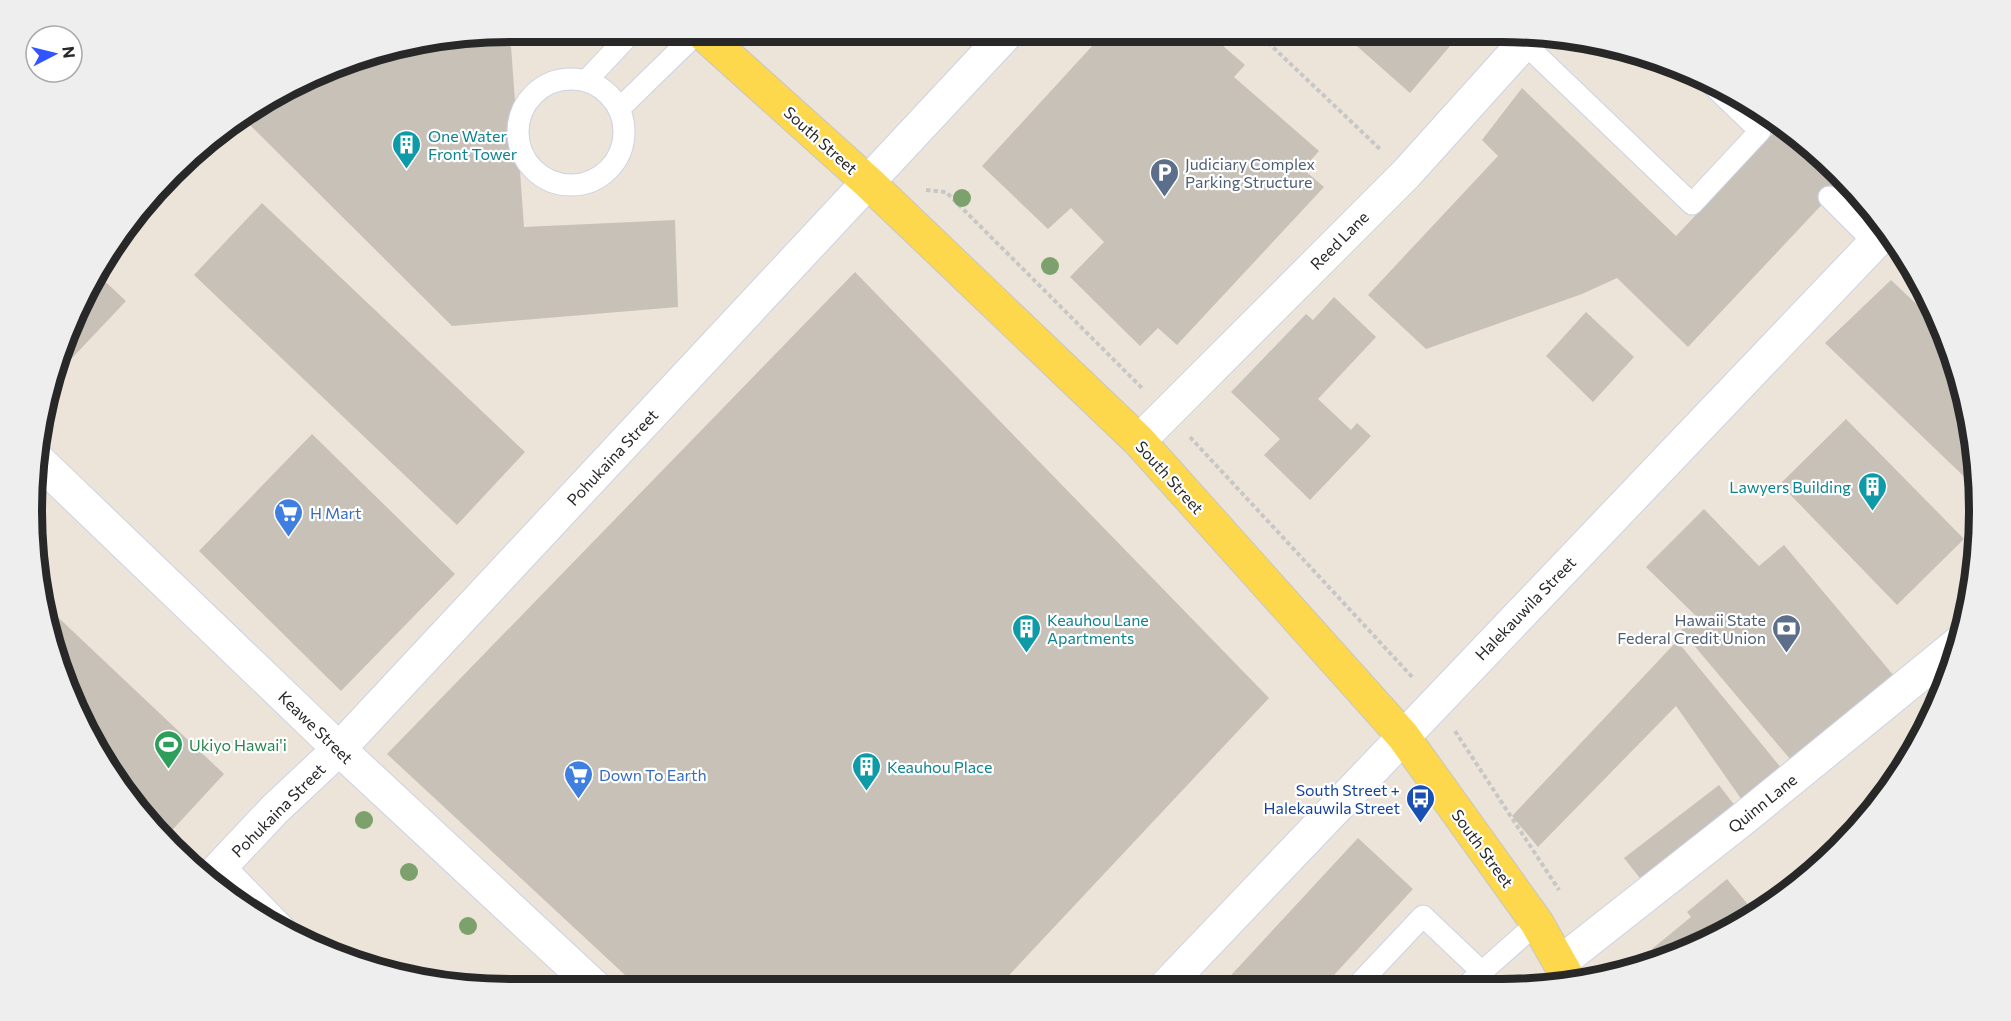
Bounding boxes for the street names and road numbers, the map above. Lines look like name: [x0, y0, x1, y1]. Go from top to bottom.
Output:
street label: South Street: [780, 102, 862, 178]
street label: Reed Lane: [1306, 207, 1372, 273]
street label: Pohukaina Street: [563, 405, 662, 509]
street label: South Street: [1132, 436, 1208, 518]
street label: Halekauwila Street: [1471, 552, 1580, 664]
street label: Keawe Street: [275, 687, 357, 767]
street label: Pohukaina Street: [227, 759, 329, 861]
street label: Quinn Lane: [1724, 770, 1800, 836]
street label: South Street: [1448, 805, 1518, 891]

